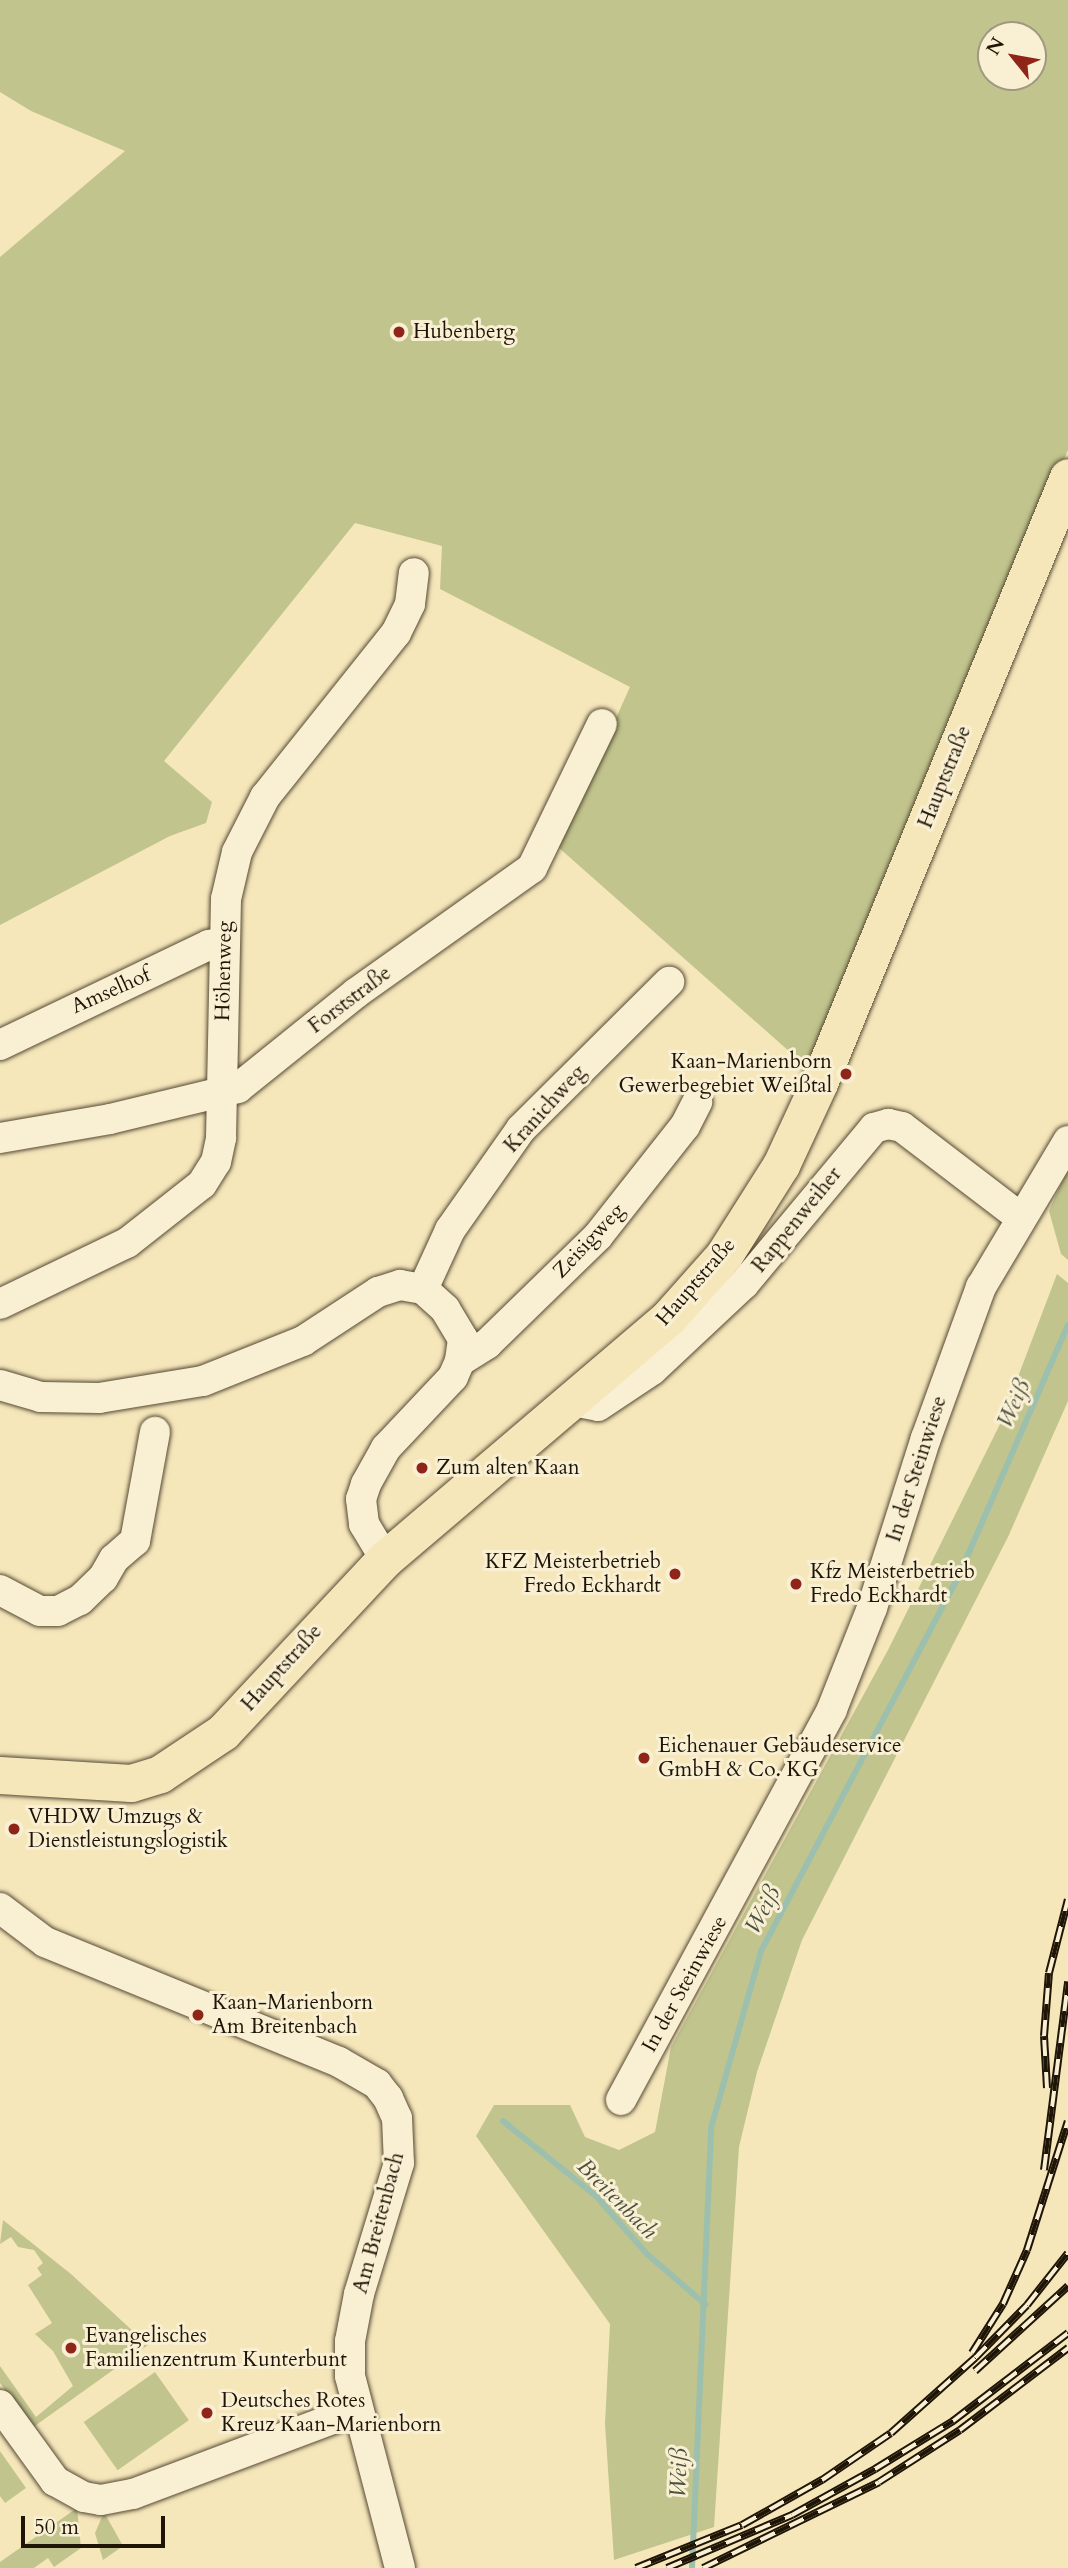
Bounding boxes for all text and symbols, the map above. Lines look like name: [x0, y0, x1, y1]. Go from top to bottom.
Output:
north arrow: [977, 21, 1047, 91]
text: N: [980, 32, 1011, 60]
place label: Hubenberg: [413, 319, 515, 345]
marker: Hubenberg: [391, 324, 407, 340]
street label: Hauptstraße: [913, 722, 977, 832]
street label: Höhenweg: [211, 921, 237, 1021]
street label: Forststraße: [304, 961, 396, 1039]
street label: Amselhof: [68, 962, 154, 1020]
place label: Kaan-Marienborn Gewerbegebiet Weißtal: [619, 1049, 832, 1099]
street label: Kranichweg: [499, 1060, 591, 1158]
marker: Kaan-Marienborn Gewerbegebiet Weißtal: [838, 1066, 854, 1082]
street label: Rappenweiher: [747, 1162, 847, 1278]
street label: Zeisigweg: [548, 1198, 630, 1284]
street label: Hauptstraße: [651, 1233, 741, 1331]
water label: Weiß: [991, 1376, 1037, 1432]
street label: In der Steinwiese: [882, 1393, 952, 1545]
place label: Zum alten Kaan: [436, 1455, 580, 1481]
marker: Zum alten Kaan: [414, 1460, 430, 1476]
place label: KFZ Meisterbetrieb Fredo Eckhardt: [485, 1549, 661, 1599]
place label: Kfz Meisterbetrieb Fredo Eckhardt: [810, 1559, 975, 1609]
marker: KFZ Meisterbetrieb Fredo Eckhardt: [667, 1566, 683, 1582]
marker: Kfz Meisterbetrieb Fredo Eckhardt: [788, 1576, 804, 1592]
street label: Hauptstraße: [236, 1619, 328, 1717]
place label: Eichenauer Gebäudeservice GmbH & Co. KG: [658, 1733, 902, 1783]
marker: Eichenauer Gebäudeservice GmbH & Co. KG: [636, 1750, 652, 1766]
place label: VHDW Umzugs & Dienstleistungslogistik: [28, 1804, 228, 1854]
marker: VHDW Umzugs & Dienstleistungslogistik: [6, 1821, 22, 1837]
water label: Weiß: [739, 1882, 787, 1938]
street label: In der Steinwiese: [637, 1911, 733, 2057]
place label: Kaan-Marienborn Am Breitenbach: [212, 1990, 373, 2040]
marker: Kaan-Marienborn Am Breitenbach: [190, 2007, 206, 2023]
street label: Am Breitenbach: [348, 2150, 410, 2296]
water label: Breitenbach: [571, 2153, 663, 2245]
place label: Evangelisches Familienzentrum Kunterbunt: [85, 2323, 347, 2373]
marker: Evangelisches Familienzentrum Kunterbunt: [63, 2340, 79, 2356]
place label: Deutsches Rotes Kreuz Kaan-Marienborn: [221, 2388, 442, 2438]
marker: Deutsches Rotes Kreuz Kaan-Marienborn: [199, 2405, 215, 2421]
water label: Weiß: [664, 2448, 694, 2498]
scale bar: [24, 2502, 168, 2546]
text: 50 m: [34, 2513, 79, 2542]

